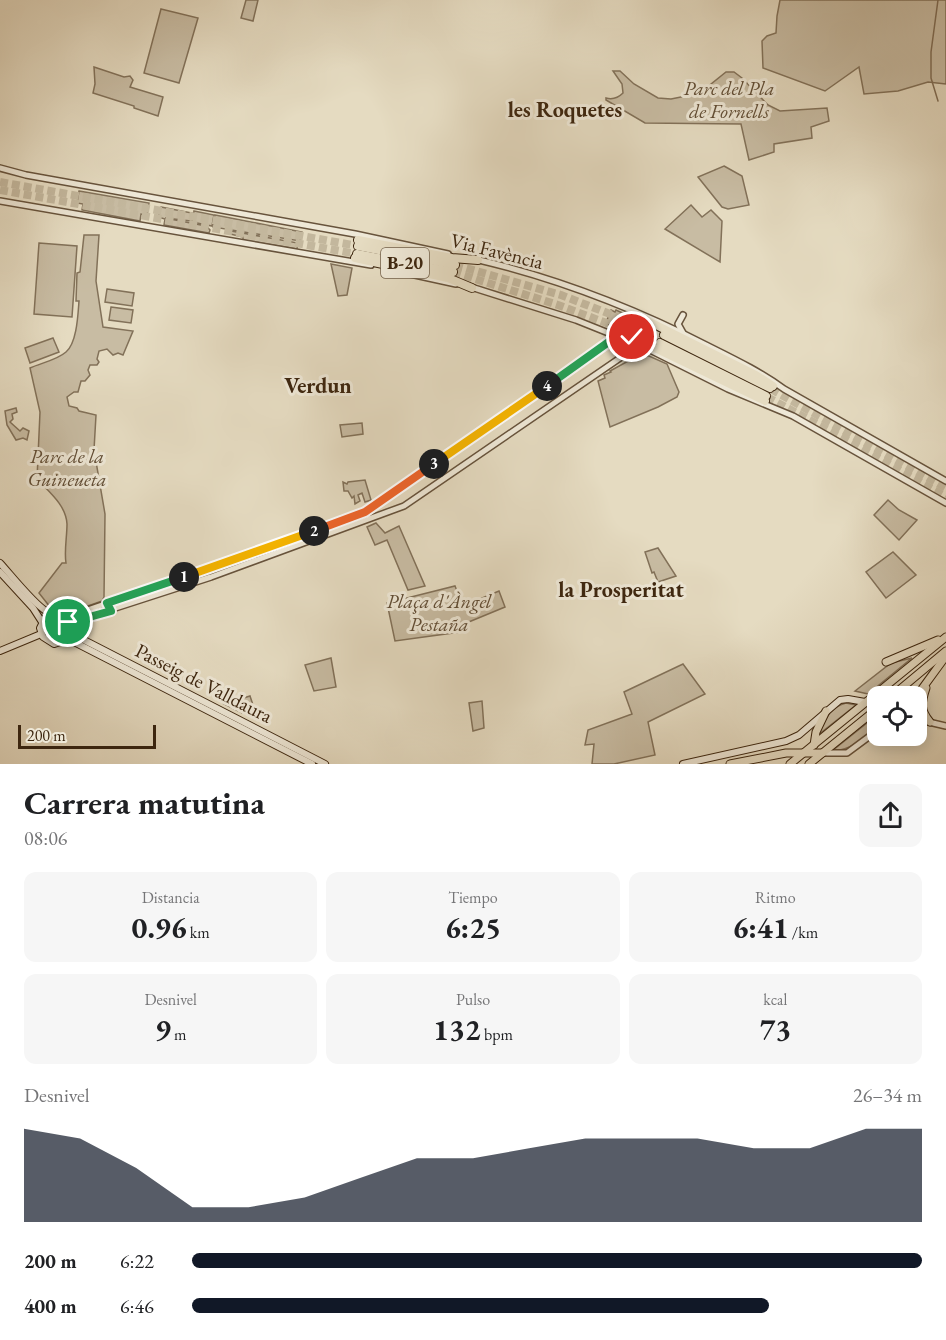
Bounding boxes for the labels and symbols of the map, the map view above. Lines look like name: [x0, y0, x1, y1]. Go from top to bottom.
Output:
park label: Parc del Pla de Fornells: [684, 75, 774, 124]
district label: les Roquetes: [508, 95, 622, 124]
street label: Via Favència: [448, 227, 546, 275]
road number: B-20: [381, 248, 429, 278]
pin: [606, 311, 657, 362]
district label: Verdun: [284, 371, 352, 400]
pin: 4: [532, 371, 562, 401]
park label: Parc de la Guineueta: [27, 443, 107, 492]
pin: 3: [419, 449, 449, 479]
pin: 2: [299, 516, 329, 546]
pin: 1: [169, 562, 199, 592]
district label: la Prosperitat: [558, 575, 684, 604]
park label: Plaça d'Àngel Pestaña: [387, 588, 493, 637]
pin: [42, 596, 93, 647]
street label: Passeig de Valldaura: [131, 637, 277, 729]
scale bar: [18, 722, 156, 750]

